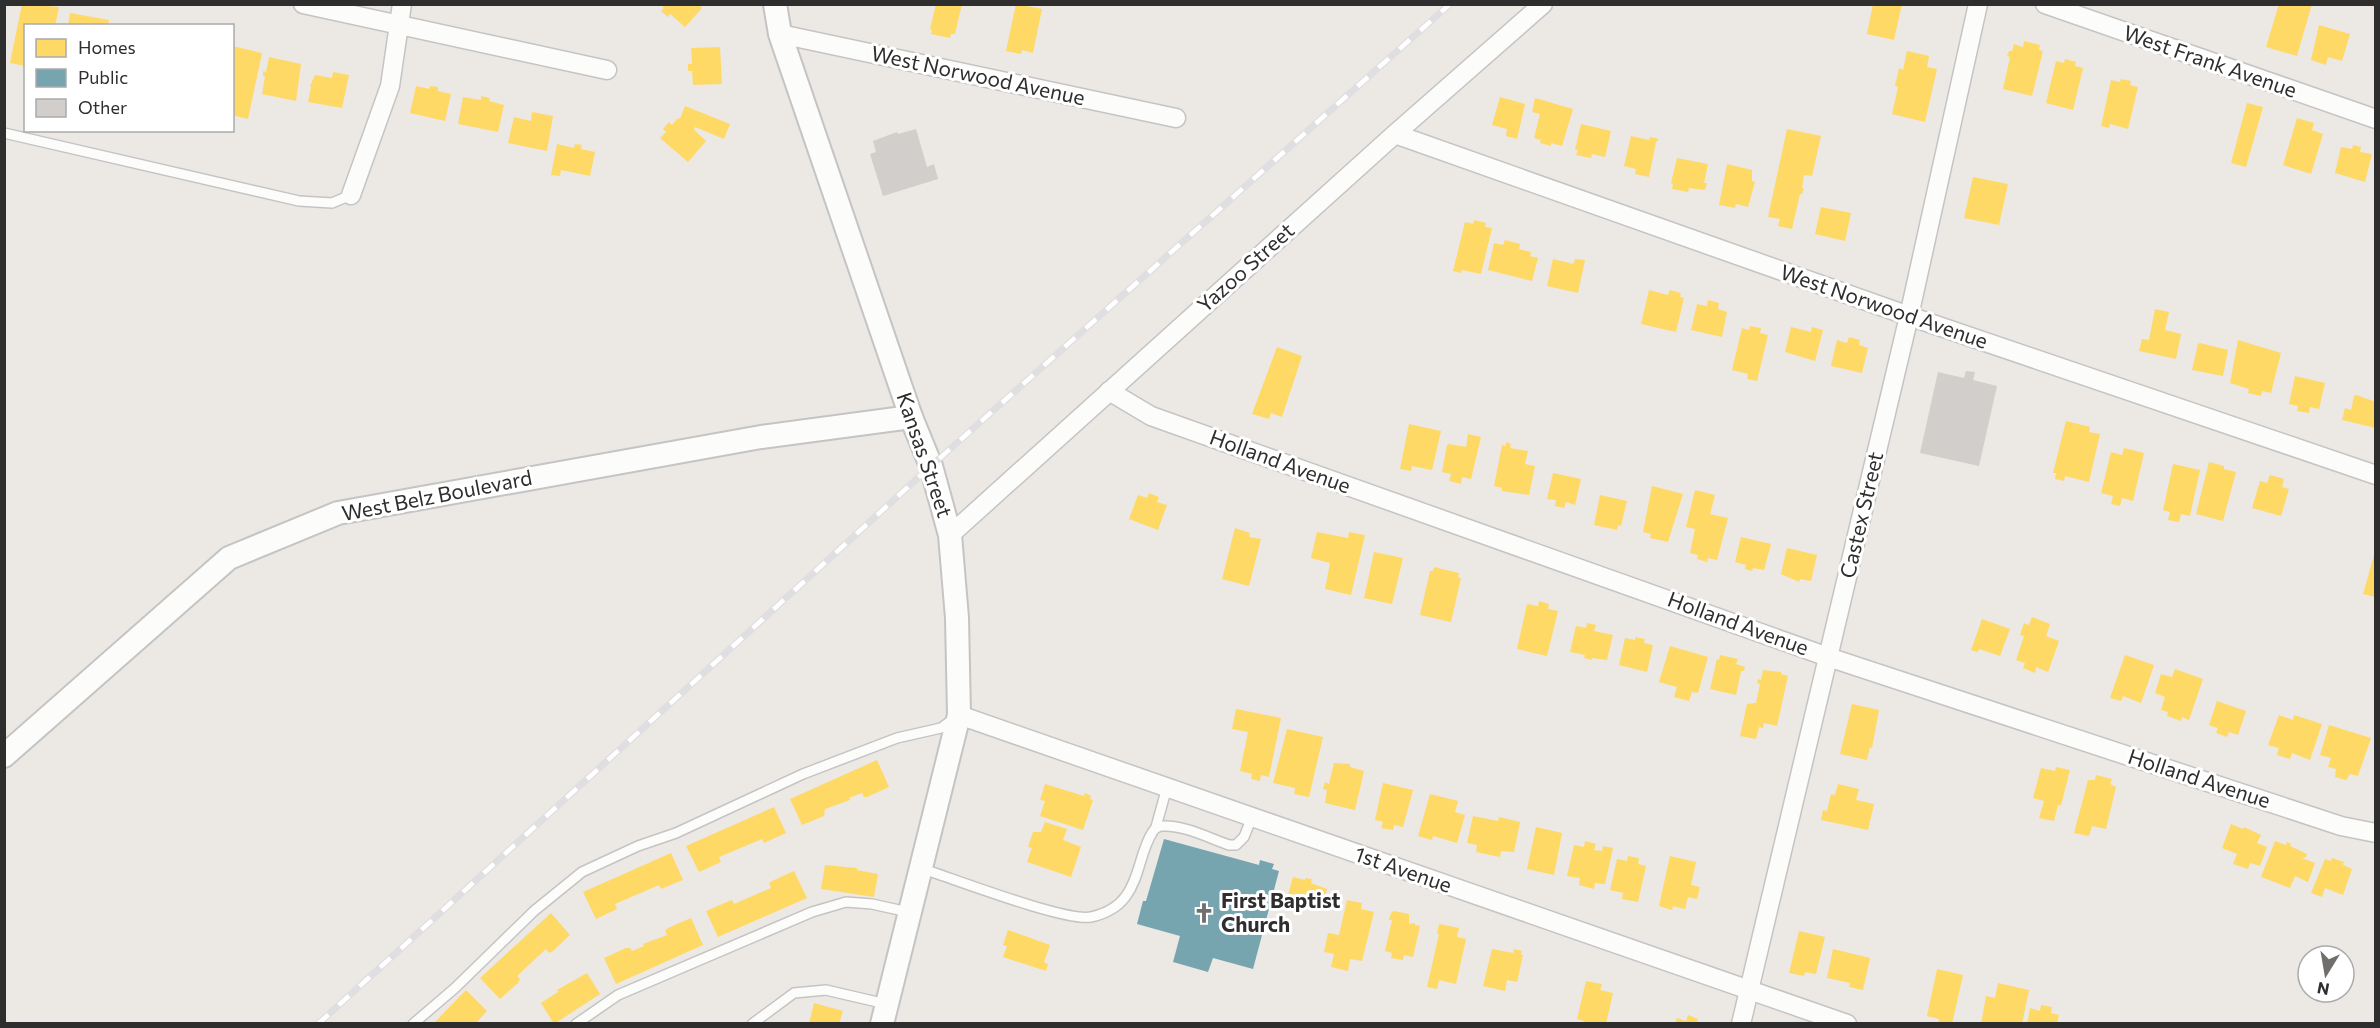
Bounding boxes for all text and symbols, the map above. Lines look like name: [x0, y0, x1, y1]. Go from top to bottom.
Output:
street label: West Frank Avenue: [2121, 19, 2300, 102]
legend: [24, 24, 234, 132]
text: Homes: [78, 36, 136, 58]
street label: West Norwood Avenue: [869, 40, 1087, 109]
text: Public: [78, 66, 128, 88]
text: Other: [78, 96, 127, 118]
street label: Yazoo Street: [1191, 217, 1298, 317]
street label: West Norwood Avenue: [1778, 258, 1991, 353]
street label: Kansas Street: [892, 389, 958, 520]
street label: Holland Avenue: [1207, 424, 1354, 498]
street label: Castex Street: [1834, 449, 1887, 580]
street label: West Belz Boulevard: [339, 464, 534, 525]
street label: Holland Avenue: [1665, 586, 1812, 660]
street label: Holland Avenue: [2125, 743, 2274, 812]
street label: 1st Avenue: [1352, 840, 1455, 897]
place label: First Baptist Church: [1221, 887, 1341, 936]
church icon: First Baptist Church: [1192, 901, 1216, 925]
north arrow: [2296, 944, 2356, 1004]
text: N: [2315, 979, 2331, 1000]

